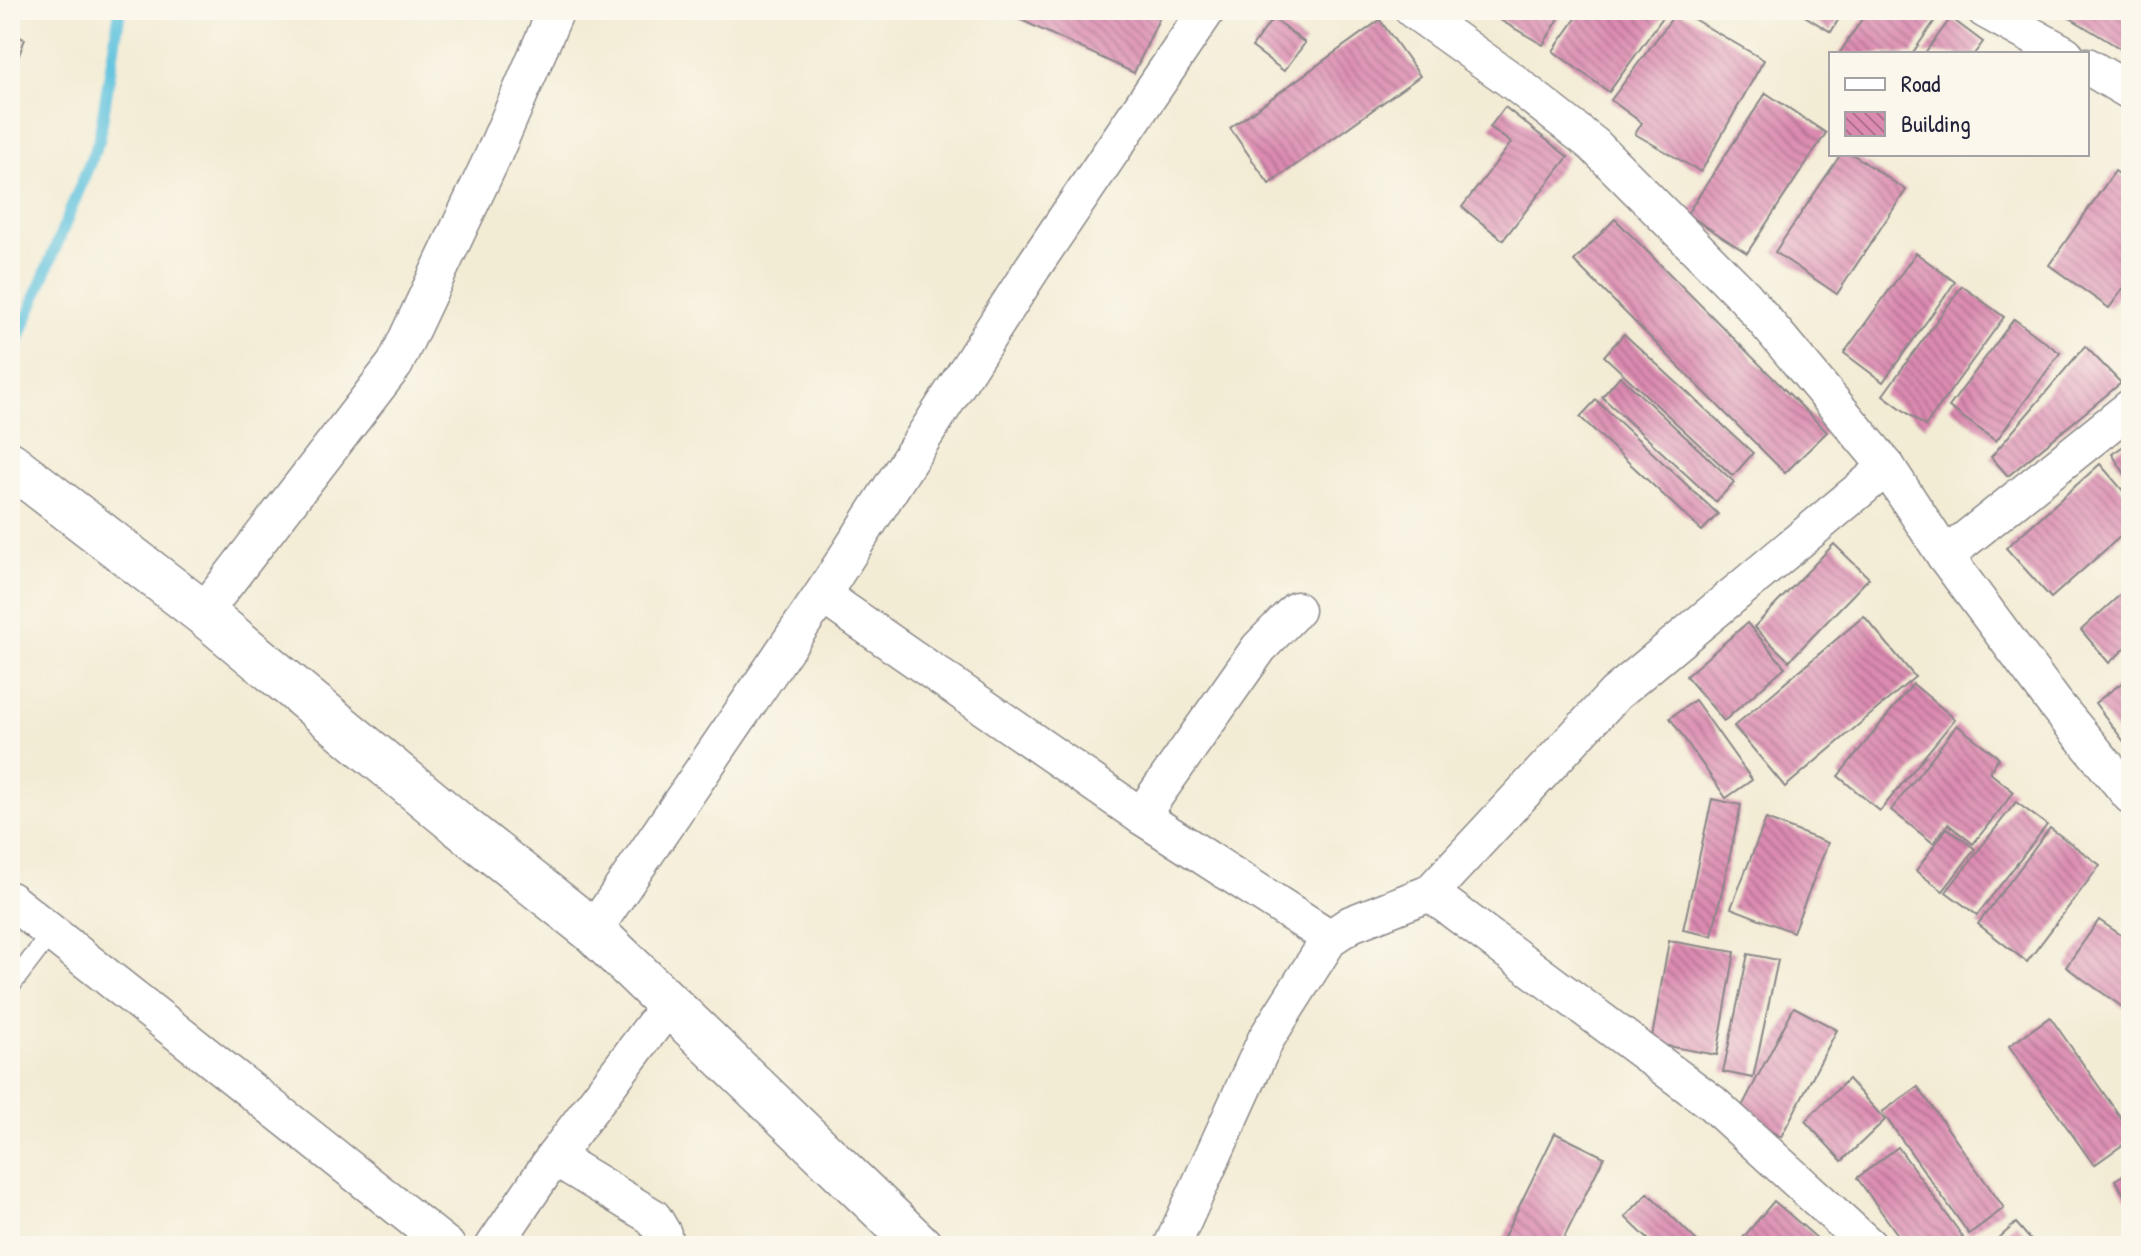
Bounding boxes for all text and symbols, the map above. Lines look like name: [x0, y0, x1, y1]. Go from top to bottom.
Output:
legend: [1829, 52, 2089, 156]
text: Road: [1901, 67, 1940, 99]
text: Building: [1901, 107, 1971, 139]

